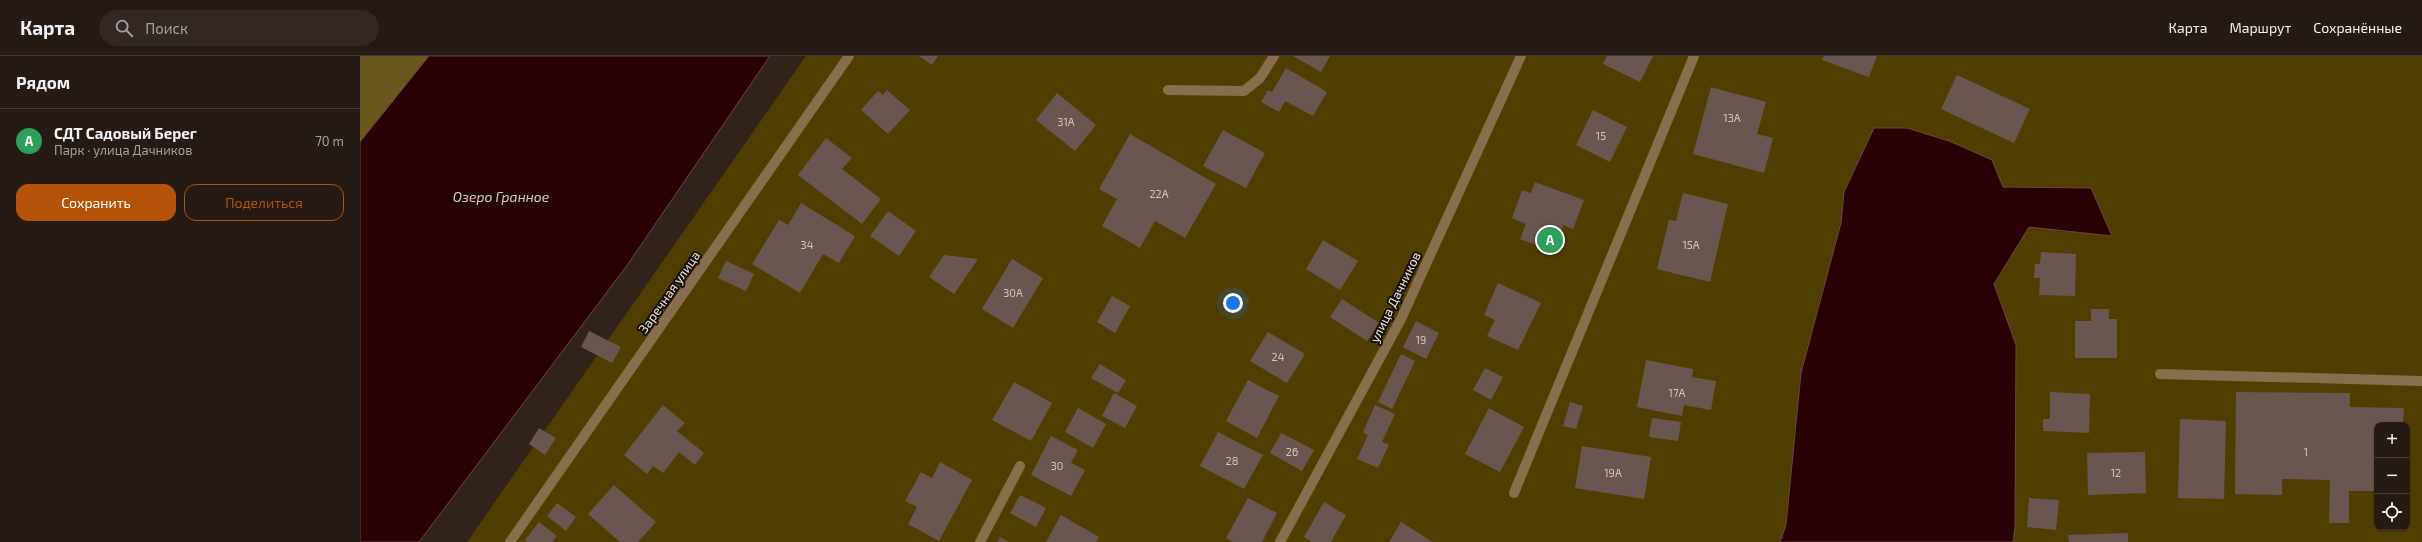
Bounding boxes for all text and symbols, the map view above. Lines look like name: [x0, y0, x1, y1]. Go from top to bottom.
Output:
search box: [99, 10, 379, 46]
text: Карта: [20, 16, 75, 39]
icon: search: [113, 17, 135, 39]
text: Поиск: [145, 19, 188, 37]
text: Карта: [2169, 19, 2207, 36]
text: Маршрут: [2229, 19, 2291, 36]
text: Сохранённые: [2313, 19, 2402, 36]
text: Рядом: [16, 72, 70, 92]
house number: 13А: [1723, 111, 1741, 124]
house number: 31А: [1057, 115, 1075, 128]
text: СДТ Садовый Берег: [54, 124, 197, 142]
house number: 15: [1596, 129, 1606, 142]
text: A: [25, 133, 33, 149]
text: 70 m: [315, 133, 344, 149]
text: Парк · улица Дачников: [54, 142, 192, 158]
button: Сохранить: [16, 184, 176, 221]
button: Поделиться: [184, 184, 344, 221]
house number: 22А: [1149, 187, 1169, 200]
water label: Озеро Гранное: [453, 188, 550, 205]
pin: A: [1537, 225, 1563, 255]
house number: 34: [801, 238, 814, 251]
house number: 15А: [1682, 238, 1700, 251]
street label: Заречная улица: [635, 248, 703, 336]
street label: улица Дачников: [1366, 249, 1424, 345]
house number: 30А: [1003, 286, 1023, 299]
your location: [1223, 293, 1243, 313]
house number: 19: [1416, 333, 1426, 346]
house number: 24: [1272, 350, 1285, 363]
house number: 17А: [1669, 386, 1686, 399]
map controls: [2374, 422, 2410, 530]
button: +: [2374, 422, 2410, 458]
house number: 26: [1286, 445, 1298, 458]
house number: 1: [2304, 445, 2308, 458]
house number: 28: [1226, 454, 1238, 467]
button: −: [2374, 458, 2410, 494]
house number: 30: [1051, 459, 1063, 472]
house number: 19А: [1604, 466, 1622, 479]
house number: 12: [2111, 466, 2121, 479]
button: locate: [2374, 494, 2410, 530]

